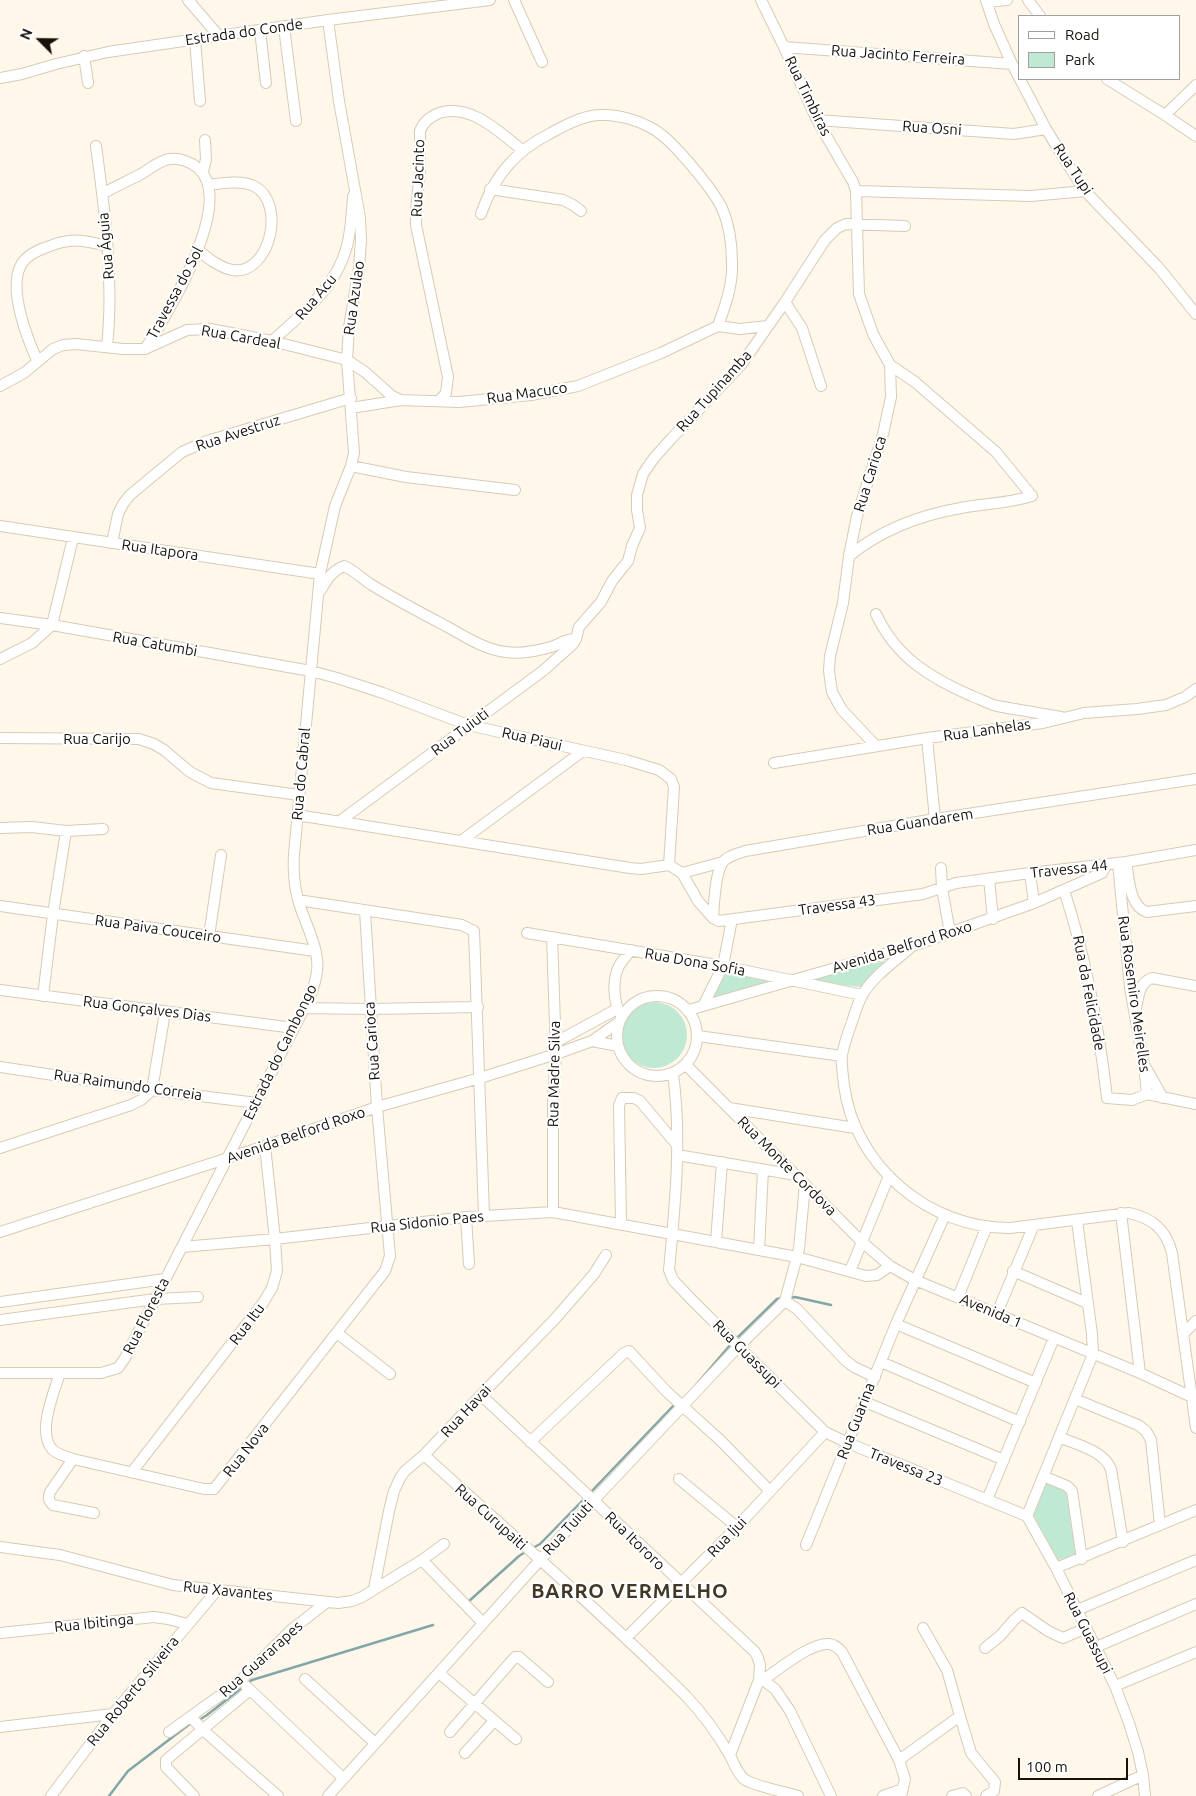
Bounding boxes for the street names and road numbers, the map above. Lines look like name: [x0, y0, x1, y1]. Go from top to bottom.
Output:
street label: Estrada do Conde: [184, 15, 304, 49]
street label: Rua Jacinto Ferreira: [830, 41, 966, 69]
street label: Rua Timbiras: [781, 53, 835, 139]
street label: Rua Osni: [902, 117, 962, 139]
street label: Rua Jacinto: [408, 139, 428, 217]
street label: Rua Tupi: [1049, 140, 1097, 198]
street label: Rua Águia: [94, 212, 118, 280]
street label: Travessa do Sol: [143, 244, 207, 342]
street label: Rua Azulao: [340, 260, 368, 336]
street label: Rua Acu: [292, 270, 340, 324]
street label: Rua Cardeal: [200, 321, 282, 353]
street label: Rua Tupinamba: [673, 346, 755, 436]
street label: Rua Macuco: [486, 378, 568, 408]
street label: Rua Avestruz: [193, 411, 283, 455]
street label: Rua Carioca: [850, 434, 890, 514]
street label: Rua Itapora: [120, 536, 200, 564]
street label: Rua Catumbi: [111, 628, 199, 660]
street label: Rua Tuiuti: [428, 705, 492, 759]
street label: Rua Lanhelas: [942, 715, 1032, 745]
street label: Rua Piaui: [500, 723, 564, 755]
street label: Rua do Cabral: [288, 727, 314, 821]
street label: Rua Carijo: [63, 730, 131, 748]
street label: Rua Guandarem: [866, 805, 974, 839]
street label: Travessa 44: [1029, 856, 1109, 882]
street label: Travessa 43: [797, 891, 877, 919]
street label: Rua Paiva Couceiro: [94, 911, 222, 947]
street label: Rua Rosemiro Meirelles: [1114, 915, 1154, 1073]
street label: Avenida Belford Roxo: [830, 917, 974, 977]
street label: Rua da Felicidade: [1069, 934, 1109, 1052]
street label: Rua Dona Sofia: [643, 944, 747, 980]
street label: Estrada do Cambongo: [239, 981, 321, 1123]
street label: Rua Gonçalves Dias: [82, 992, 212, 1026]
street label: Rua Carioca: [360, 1001, 384, 1081]
street label: Rua Madre Silva: [544, 1021, 564, 1127]
street label: Rua Raimundo Correia: [53, 1066, 203, 1104]
street label: Avenida Belford Roxo: [224, 1103, 368, 1167]
street label: Rua Monte Cordova: [734, 1113, 840, 1219]
street label: Rua Sidonio Paes: [369, 1207, 485, 1237]
street label: Rua Floresta: [119, 1275, 173, 1357]
street label: Avenida 1: [957, 1290, 1025, 1332]
street label: Rua Itu: [226, 1300, 268, 1348]
street label: Rua Guassupi: [709, 1316, 785, 1392]
street label: Rua Guarina: [833, 1380, 879, 1462]
street label: Rua Havai: [437, 1381, 495, 1441]
street label: Rua Nova: [219, 1419, 273, 1481]
street label: Travessa 23: [867, 1444, 945, 1490]
street label: Rua Curupaiti: [451, 1480, 531, 1554]
street label: Rua Tuiuti: [539, 1497, 597, 1559]
street label: Rua Itororo: [601, 1508, 669, 1574]
street label: Rua Ijui: [704, 1513, 750, 1561]
street label: Rua Xavantes: [182, 1577, 274, 1605]
street label: Rua Guassupi: [1060, 1589, 1116, 1677]
street label: Rua Ibitinga: [53, 1610, 135, 1636]
street label: Rua Guararapes: [216, 1617, 306, 1701]
street label: Rua Roberto Silveira: [83, 1632, 183, 1750]

